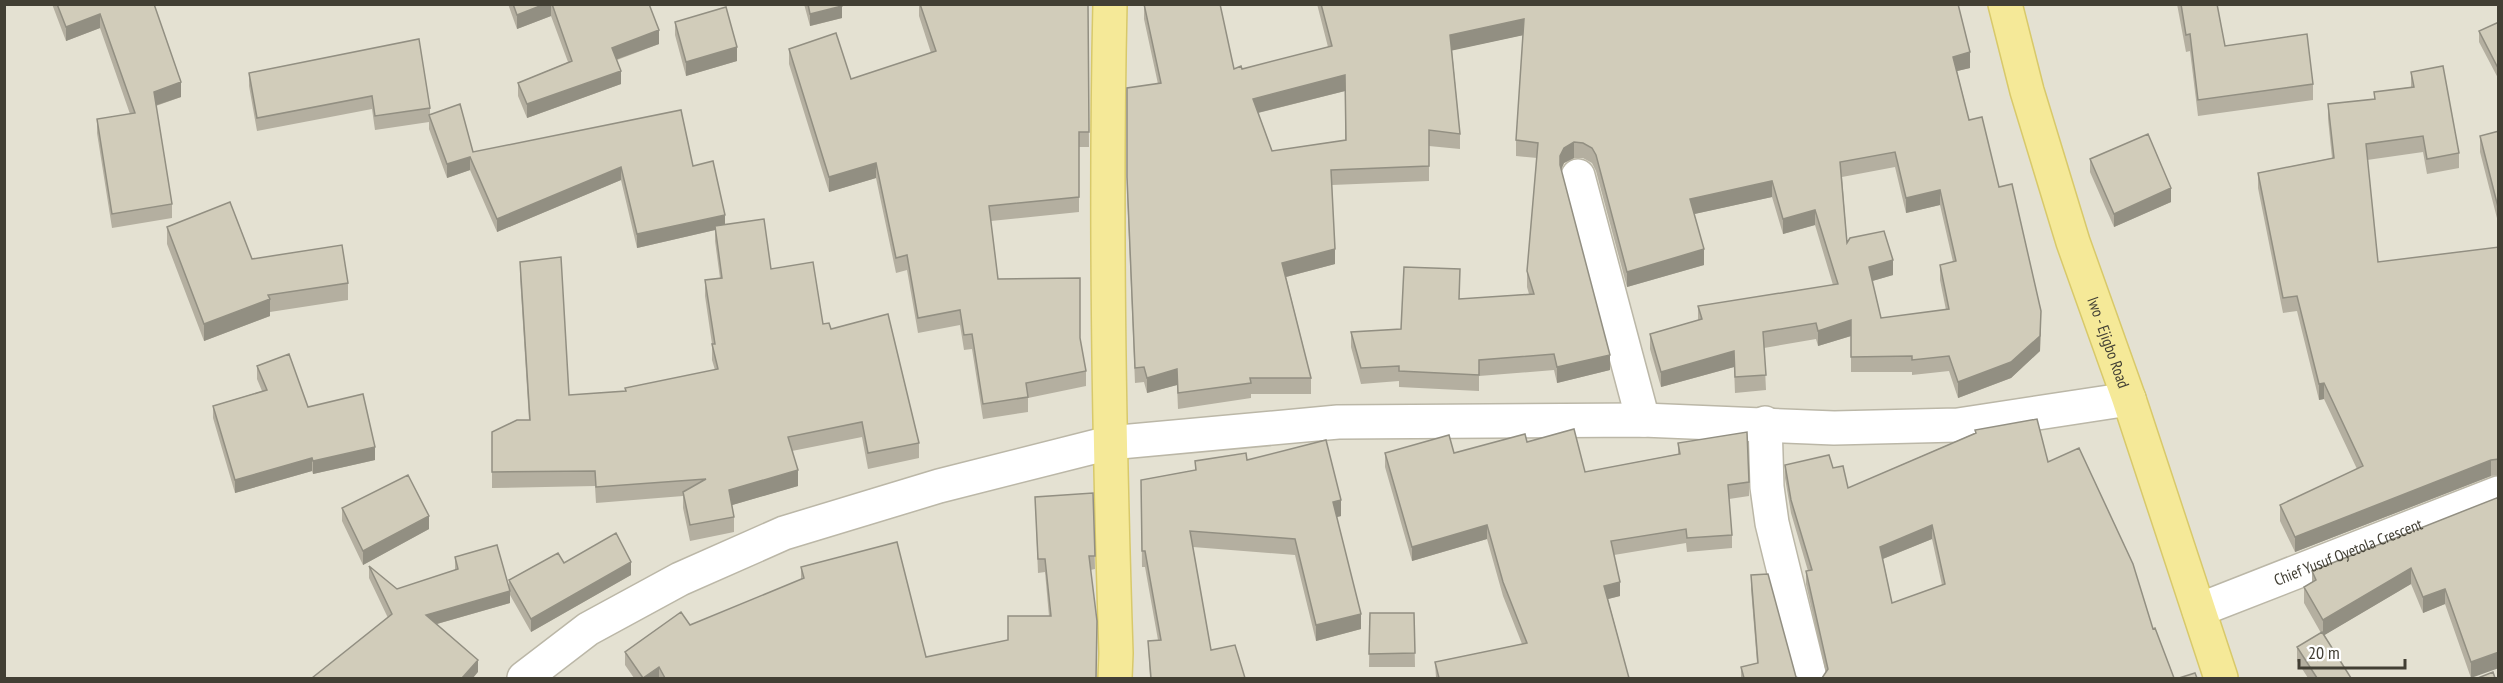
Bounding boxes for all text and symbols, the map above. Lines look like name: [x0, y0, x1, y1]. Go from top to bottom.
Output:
street label: Iwo - Ejigbo Road: [2083, 294, 2134, 391]
street label: Chief Yusuf Oyetola Crescent: [2271, 513, 2426, 590]
scale bar: [2299, 632, 2406, 670]
text: 20 m: [2308, 641, 2340, 664]

